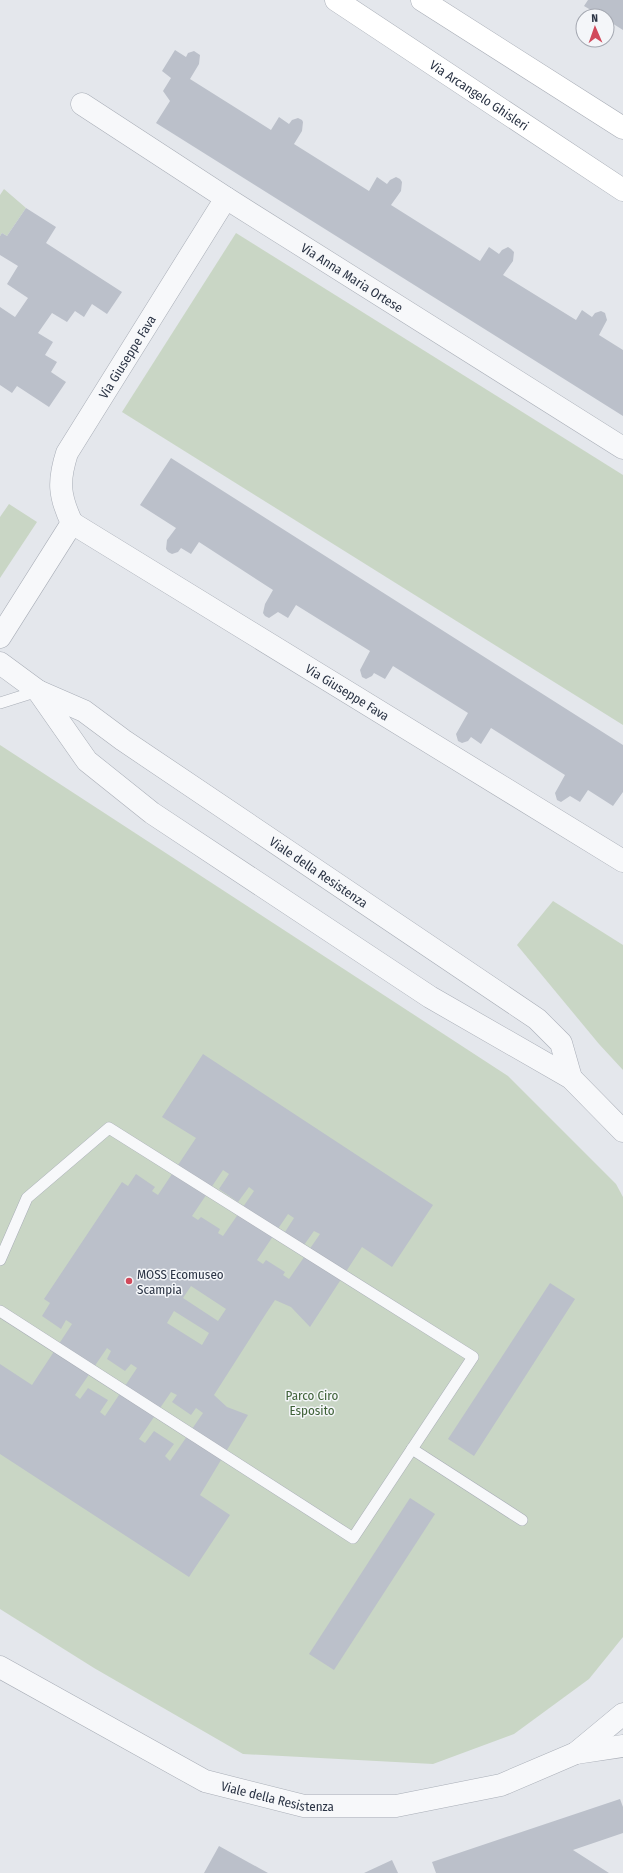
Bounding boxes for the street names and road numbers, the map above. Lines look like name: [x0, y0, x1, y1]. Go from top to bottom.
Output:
street label: Via Arcangelo Ghisleri: [427, 57, 531, 133]
street label: Via Anna Maria Ortese: [298, 240, 406, 315]
street label: Via Giuseppe Fava: [96, 313, 159, 401]
street label: Via Giuseppe Fava: [303, 661, 392, 724]
street label: Viale della Resistenza: [267, 834, 370, 911]
street label: Viale della Resistenza: [219, 1778, 334, 1814]

